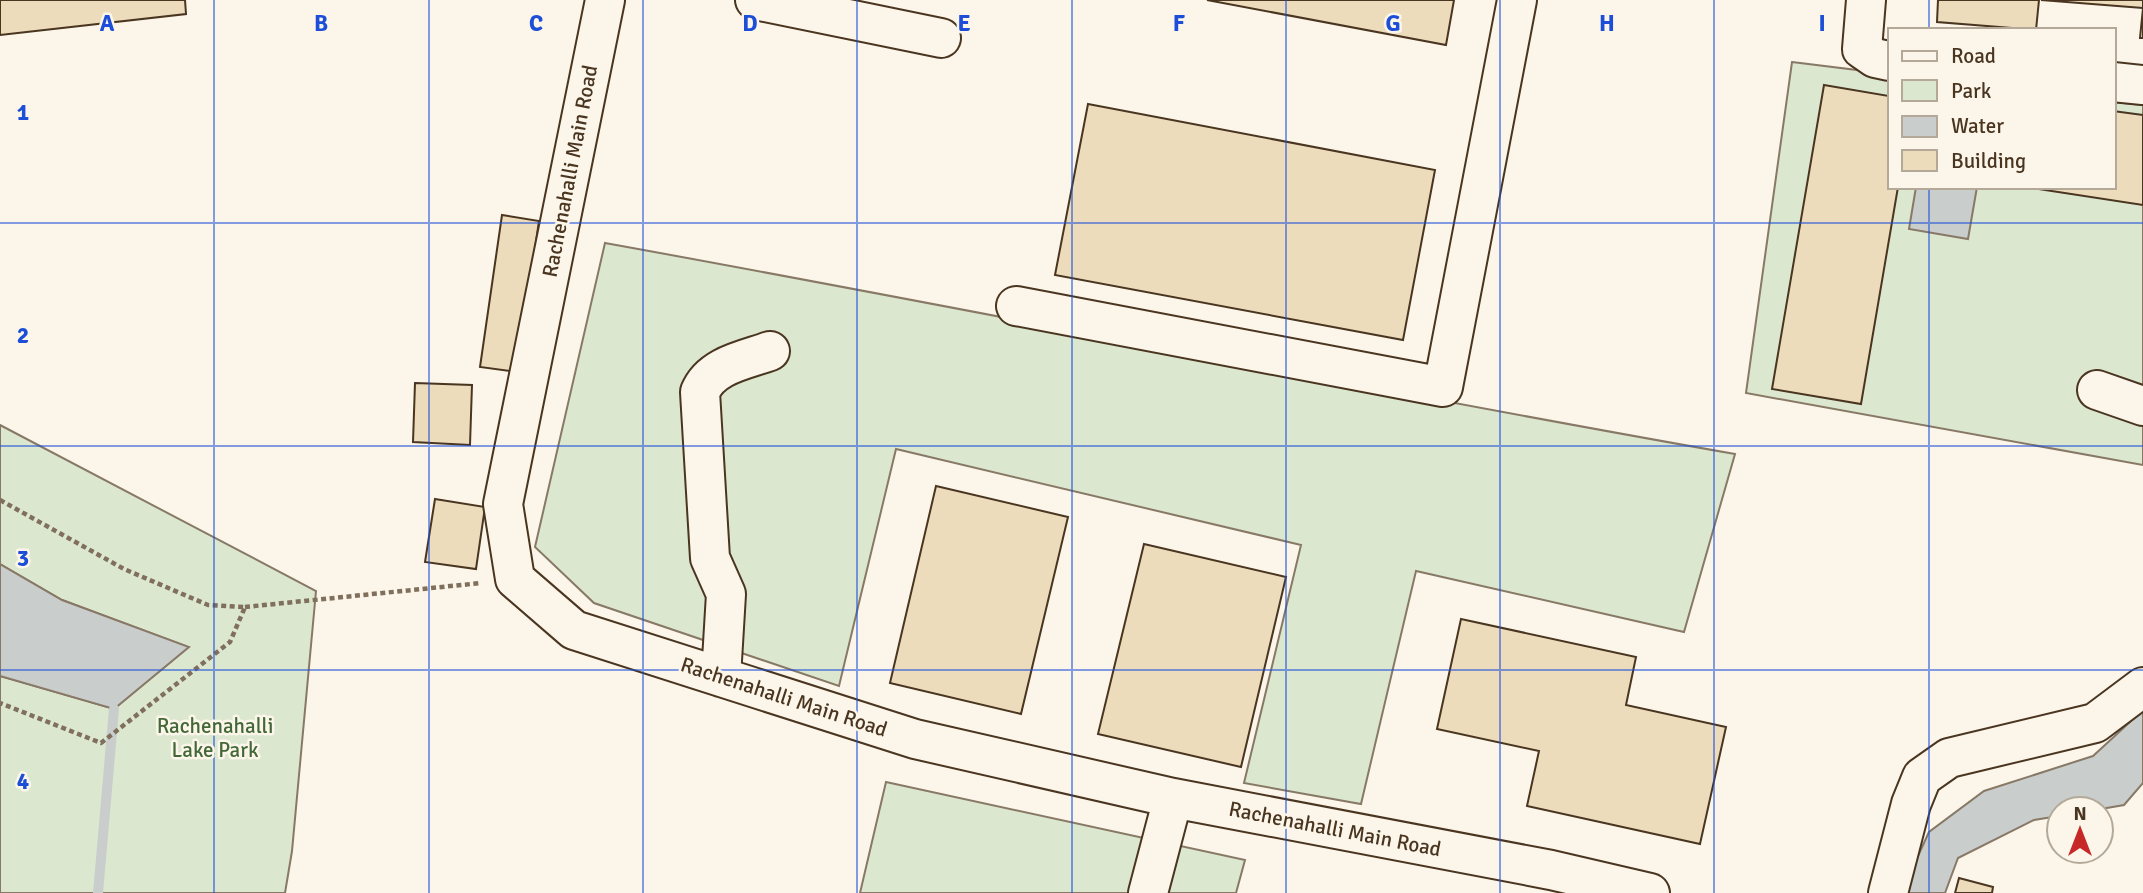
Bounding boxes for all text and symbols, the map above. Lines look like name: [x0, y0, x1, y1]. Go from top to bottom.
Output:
text: A: [100, 9, 115, 38]
text: B: [314, 9, 328, 38]
text: C: [529, 9, 543, 38]
text: D: [742, 9, 758, 38]
text: E: [957, 9, 971, 38]
text: F: [1173, 9, 1185, 38]
text: G: [1385, 9, 1401, 38]
text: H: [1599, 9, 1615, 38]
text: I: [1818, 9, 1826, 38]
legend: [1888, 28, 2115, 189]
text: Road: [1951, 43, 1996, 69]
street label: Rachenahalli Main Road: [537, 63, 603, 279]
text: Park: [1951, 78, 1992, 104]
text: 1: [17, 98, 29, 127]
text: Water: [1951, 113, 2004, 139]
text: Building: [1951, 148, 2026, 174]
text: 2: [17, 321, 29, 350]
text: 3: [17, 544, 29, 573]
street label: Rachenahalli Main Road: [677, 651, 891, 743]
park label: Rachenahalli Lake Park: [157, 713, 273, 763]
text: 4: [17, 767, 29, 796]
north arrow: [2045, 795, 2115, 865]
street label: Rachenahalli Main Road: [1227, 796, 1443, 862]
text: N: [2073, 802, 2087, 826]

